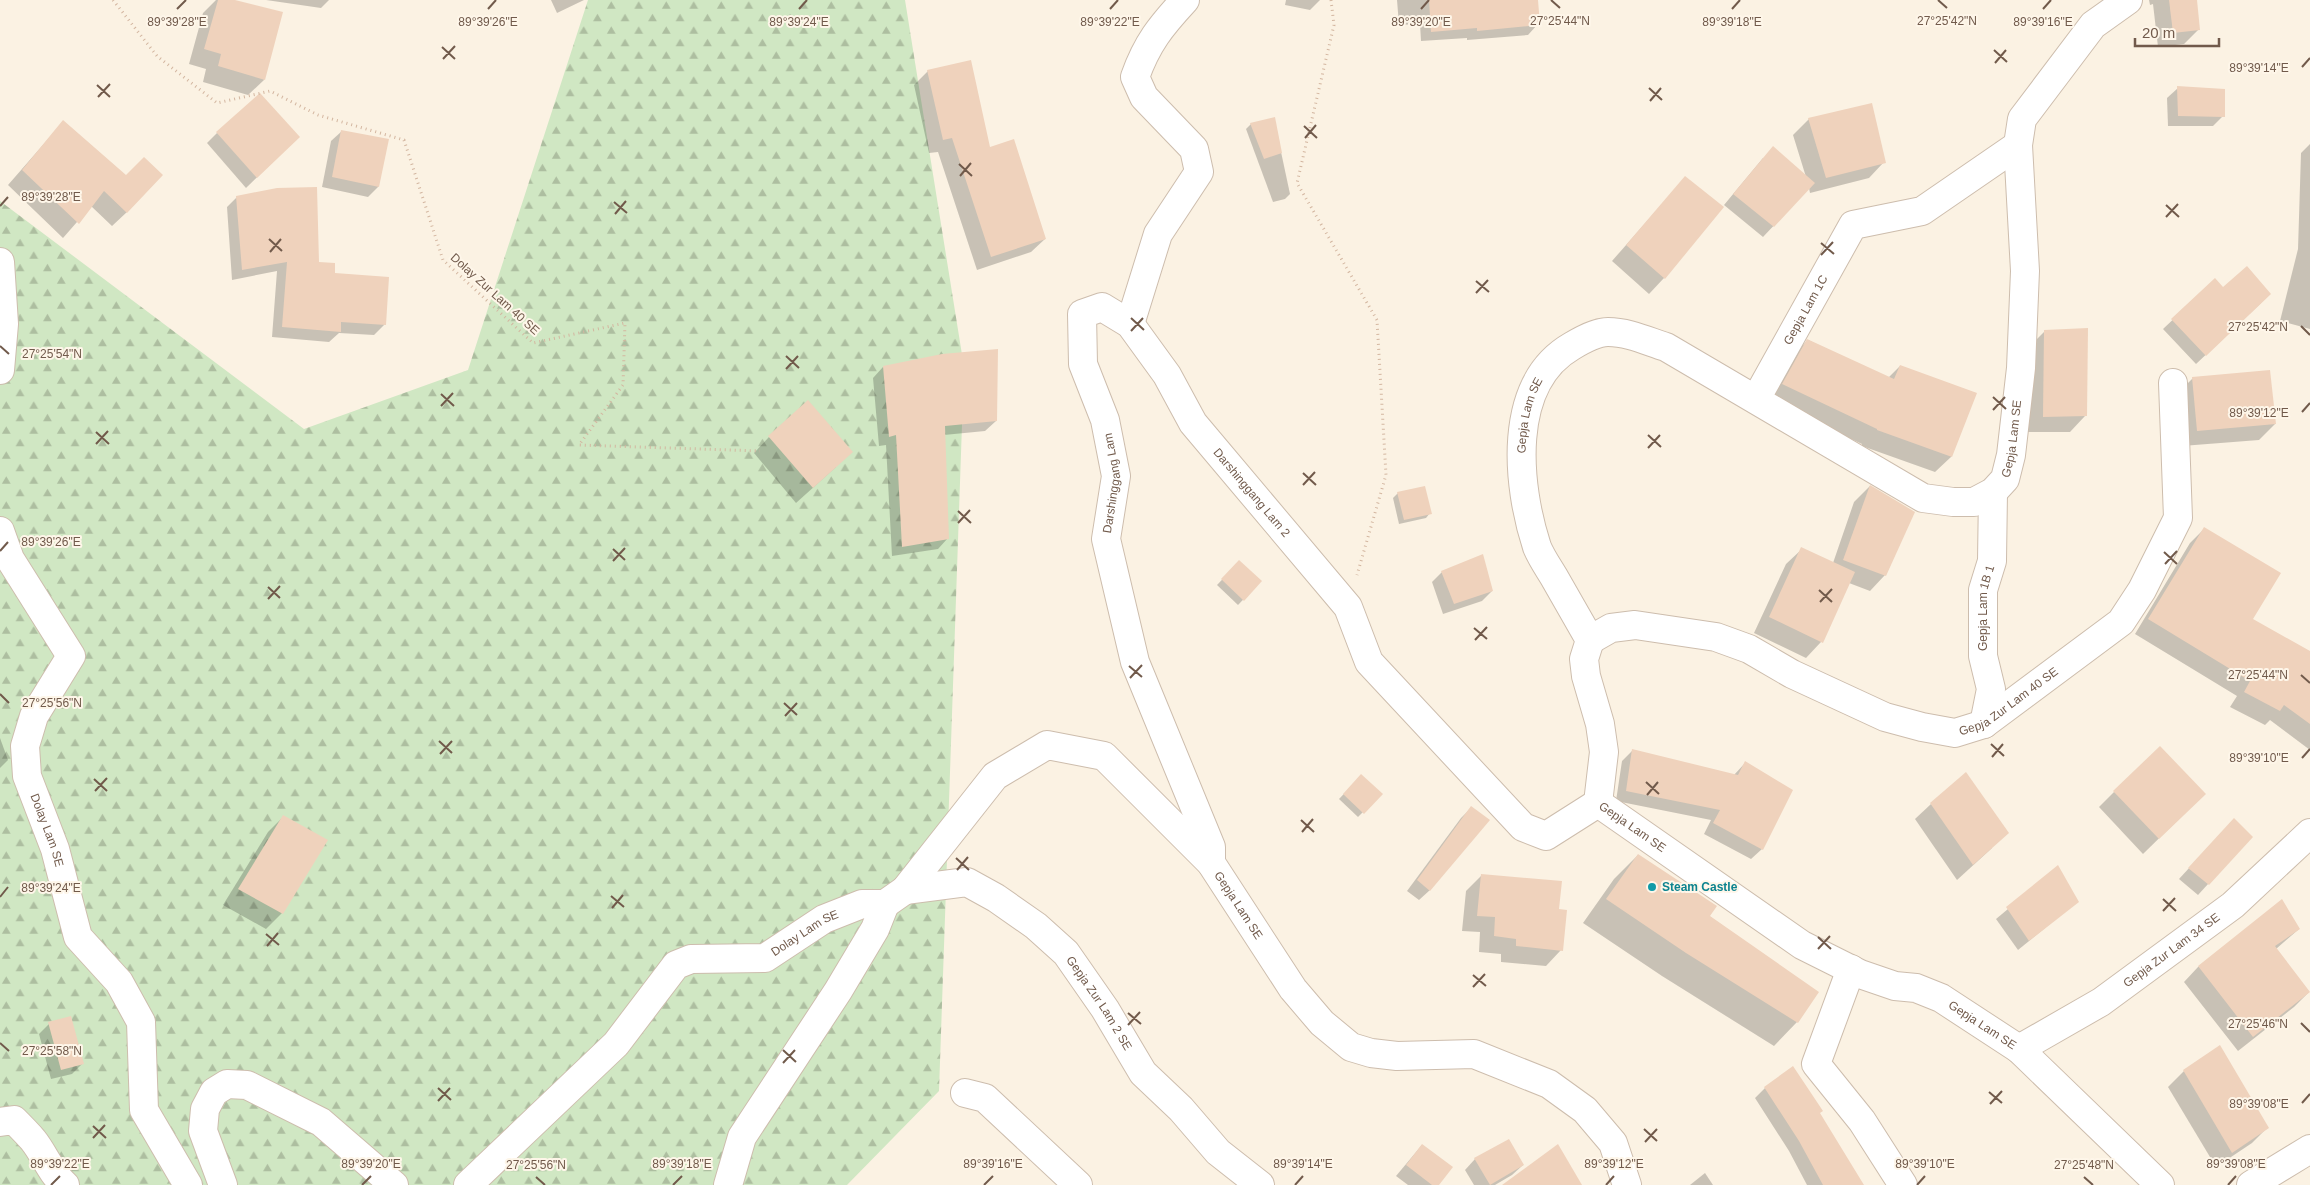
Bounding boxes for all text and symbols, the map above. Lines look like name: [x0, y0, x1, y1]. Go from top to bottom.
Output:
text: 27°25'44"N: [1530, 14, 1590, 28]
text: 27°25'42"N: [1917, 14, 1977, 28]
text: 89°39'28"E: [147, 15, 207, 29]
text: 89°39'26"E: [458, 15, 518, 29]
text: 89°39'24"E: [769, 15, 829, 29]
text: 89°39'22"E: [1080, 15, 1140, 29]
text: 89°39'20"E: [1391, 15, 1451, 29]
text: 89°39'18"E: [1702, 15, 1762, 29]
text: 89°39'16"E: [2013, 15, 2073, 29]
scale bar: [2135, 15, 2219, 47]
text: 20 m: [2142, 24, 2175, 41]
text: 89°39'14"E: [2229, 61, 2289, 75]
text: 89°39'28"E: [21, 190, 81, 204]
street label: Dolay Zur Lam 40 SE: [448, 250, 542, 338]
street label: Gepja Lam 1C: [1781, 272, 1831, 347]
text: 27°25'42"N: [2228, 320, 2288, 334]
text: 27°25'54"N: [22, 347, 82, 361]
street label: Gepja Lam SE: [1515, 375, 1546, 454]
street label: Gepja Lam SE: [1999, 399, 2024, 479]
text: 89°39'12"E: [2229, 406, 2289, 420]
street label: Darshinggang Lam: [1100, 432, 1123, 534]
street label: Darshinggang Lam 2: [1210, 445, 1293, 540]
text: 89°39'26"E: [21, 535, 81, 549]
street label: Gepja Lam 1B 1: [1976, 563, 1997, 651]
street label: Gepja Zur Lam 40 SE: [1957, 664, 2061, 738]
text: 27°25'44"N: [2228, 668, 2288, 682]
text: 27°25'56"N: [22, 696, 82, 710]
text: 89°39'10"E: [2229, 751, 2289, 765]
street label: Dolay Lam SE: [27, 792, 66, 868]
street label: Gepja Lam SE: [1596, 799, 1669, 855]
street label: Gepja Lam SE: [1211, 869, 1266, 942]
place label: Steam Castle: [1662, 880, 1738, 894]
text: 89°39'24"E: [21, 881, 81, 895]
marker: Steam Castle: [1646, 881, 1658, 893]
street label: Dolay Lam SE: [768, 907, 840, 959]
street label: Gepja Zur Lam 34 SE: [2121, 910, 2222, 990]
street label: Gepja Zur Lam 2 SE: [1063, 953, 1135, 1053]
street label: Gepja Lam SE: [1946, 998, 2019, 1052]
text: 27°25'46"N: [2228, 1017, 2288, 1031]
text: 27°25'58"N: [22, 1044, 82, 1058]
text: 89°39'08"E: [2229, 1097, 2289, 1111]
text: 89°39'22"E: [30, 1157, 90, 1171]
text: 89°39'20"E: [341, 1157, 401, 1171]
text: 89°39'18"E: [652, 1157, 712, 1171]
text: 89°39'16"E: [963, 1157, 1023, 1171]
text: 89°39'14"E: [1273, 1157, 1333, 1171]
text: 89°39'12"E: [1584, 1157, 1644, 1171]
text: 89°39'10"E: [1895, 1157, 1955, 1171]
text: 89°39'08"E: [2206, 1157, 2266, 1171]
text: 27°25'56"N: [506, 1158, 566, 1172]
text: 27°25'48"N: [2054, 1158, 2114, 1172]

